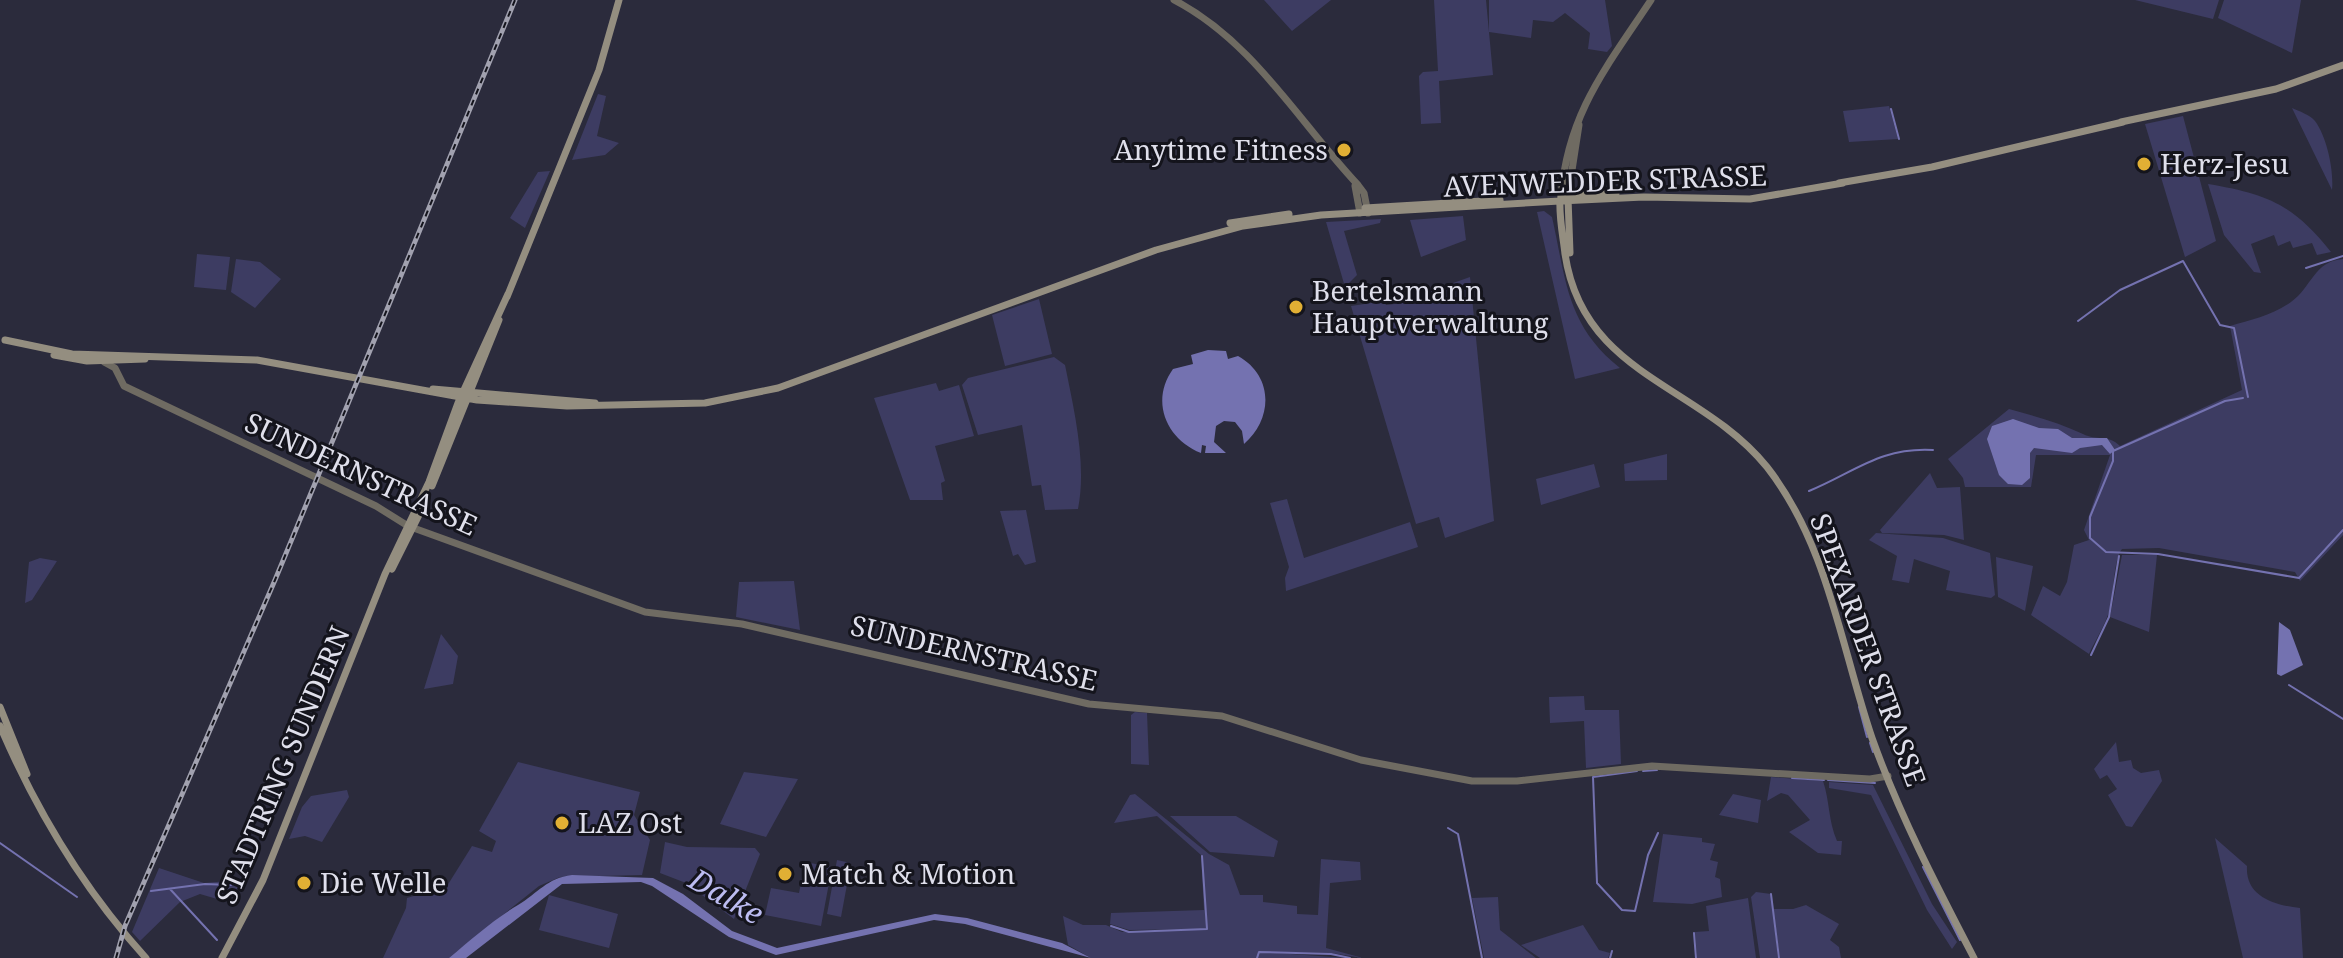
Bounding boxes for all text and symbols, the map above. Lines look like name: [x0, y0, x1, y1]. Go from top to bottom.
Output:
place label: Anytime Fitness: [1114, 130, 1328, 168]
marker: Anytime Fitness: [1335, 141, 1353, 159]
place label: Herz-Jesu: [2160, 144, 2289, 182]
street label: AVENWEDDER STRASSE: [1443, 155, 1767, 205]
marker: Herz-Jesu: [2135, 155, 2153, 173]
place label: Bertelsmann Hauptverwaltung: [1312, 271, 1549, 341]
marker: Bertelsmann Hauptverwaltung: [1287, 298, 1305, 316]
street label: SUNDERNSTRASSE: [239, 403, 484, 544]
street label: SPEXARDER STRASSE: [1802, 508, 1936, 791]
street label: SUNDERNSTRASSE: [847, 605, 1101, 699]
street label: STADTRING SUNDERN: [206, 620, 358, 909]
place label: LAZ Ost: [578, 803, 682, 841]
marker: LAZ Ost: [553, 814, 571, 832]
place label: Match & Motion: [801, 854, 1015, 892]
water label: Dalke: [681, 858, 772, 933]
place label: Die Welle: [320, 863, 447, 901]
marker: Match & Motion: [776, 865, 794, 883]
marker: Die Welle: [295, 874, 313, 892]

